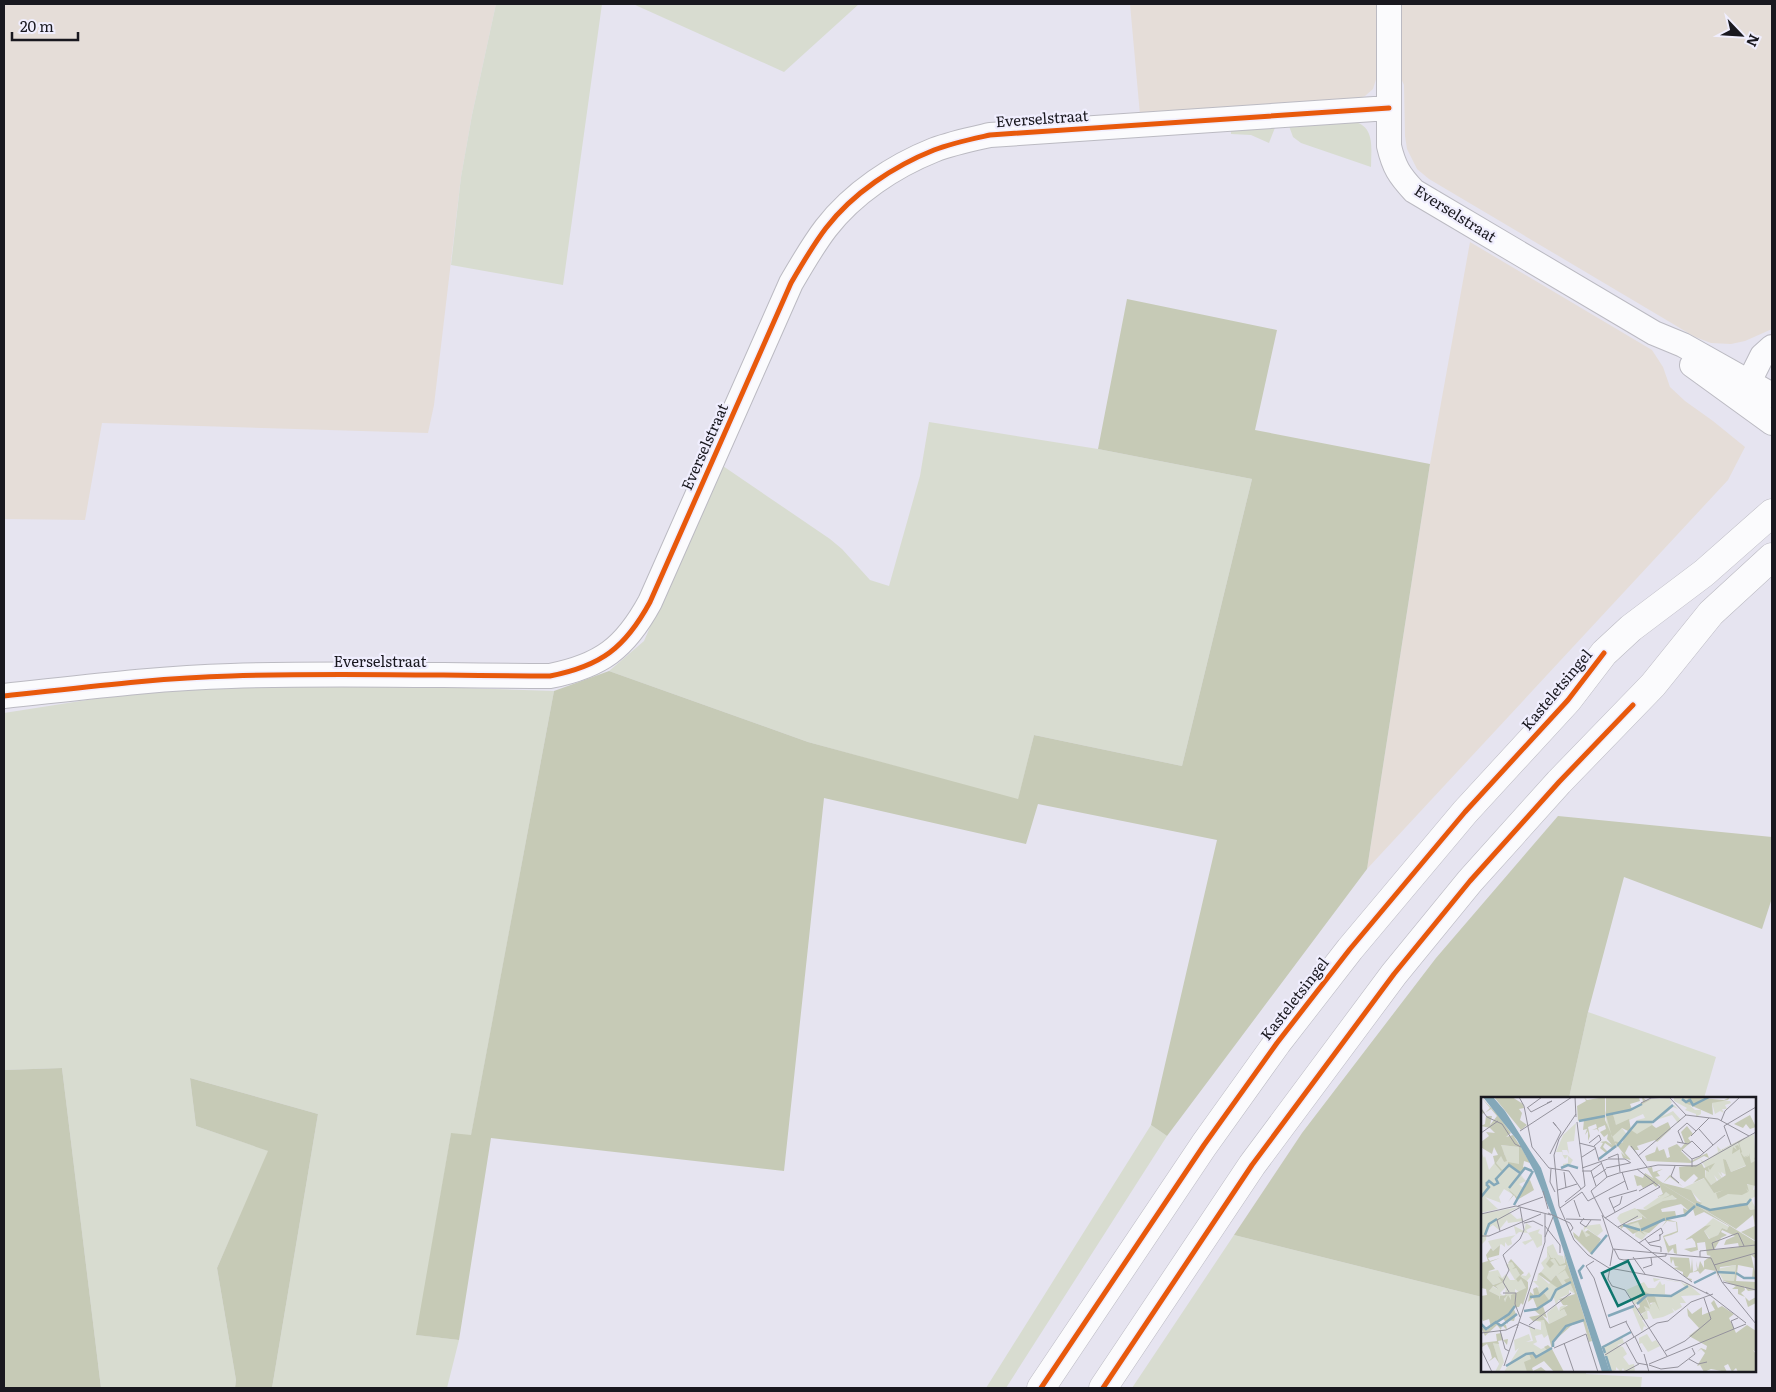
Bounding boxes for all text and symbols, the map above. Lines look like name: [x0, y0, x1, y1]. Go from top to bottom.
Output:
scale bar: [12, 10, 79, 42]
north arrow: [1716, 10, 1766, 60]
text: 20 m: [20, 14, 54, 37]
text: N: [1742, 31, 1765, 51]
street label: Everselstraat: [995, 103, 1089, 132]
street label: Everselstraat: [1410, 178, 1501, 247]
street label: Everselstraat: [674, 399, 733, 494]
street label: Kasteletsingel: [1515, 643, 1597, 735]
street label: Everselstraat: [333, 649, 427, 672]
street label: Kasteletsingel: [1254, 952, 1334, 1044]
inset map: [1481, 1097, 1756, 1372]

